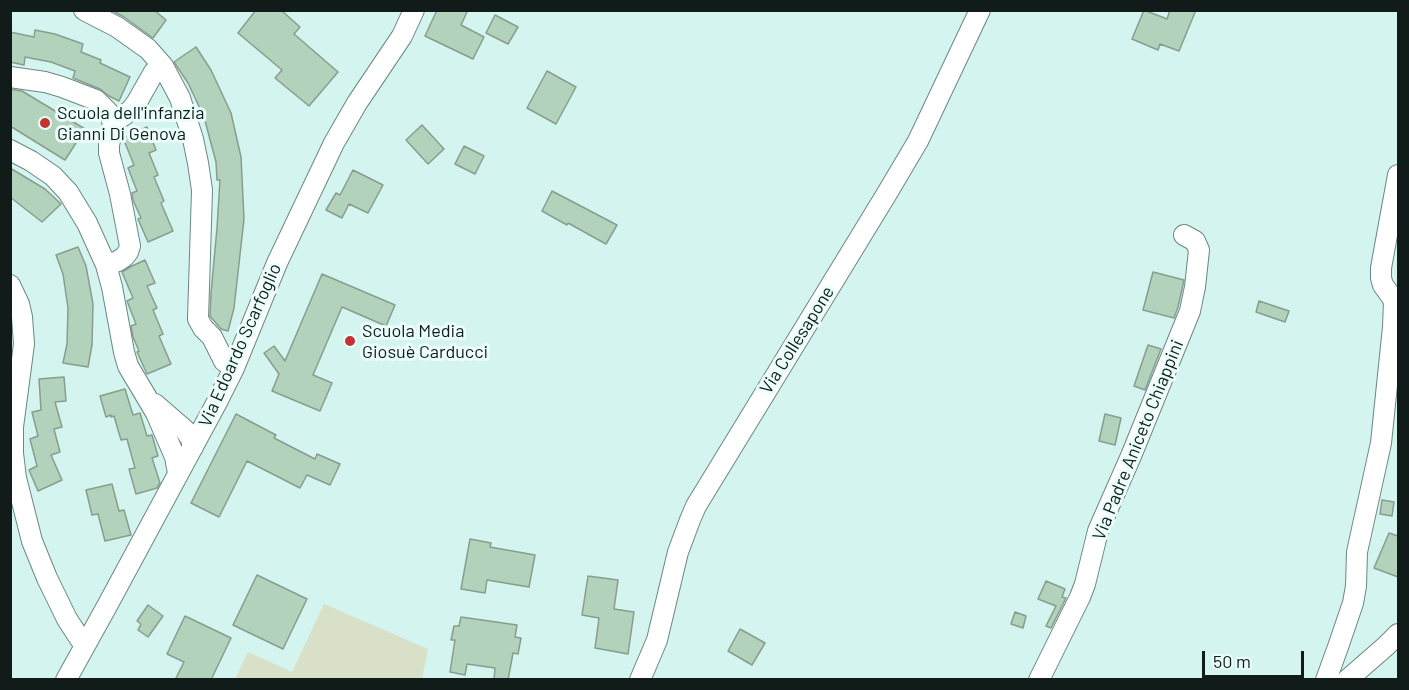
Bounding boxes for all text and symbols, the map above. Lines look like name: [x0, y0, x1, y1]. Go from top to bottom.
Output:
place label: Scuola dell'infanzia Gianni Di Genova: [57, 102, 204, 144]
marker: Scuola dell'infanzia Gianni Di Genova: [38, 116, 52, 130]
street label: Via Edoardo Scarfoglio: [194, 260, 286, 430]
street label: Via Collesapone: [755, 282, 839, 398]
place label: Scuola Media Giosuè Carducci: [362, 320, 488, 362]
marker: Scuola Media Giosuè Carducci: [343, 334, 357, 348]
street label: Via Padre Aniceto Chiappini: [1088, 337, 1188, 543]
scale bar: [1205, 639, 1307, 677]
text: 50 m: [1213, 650, 1251, 672]

